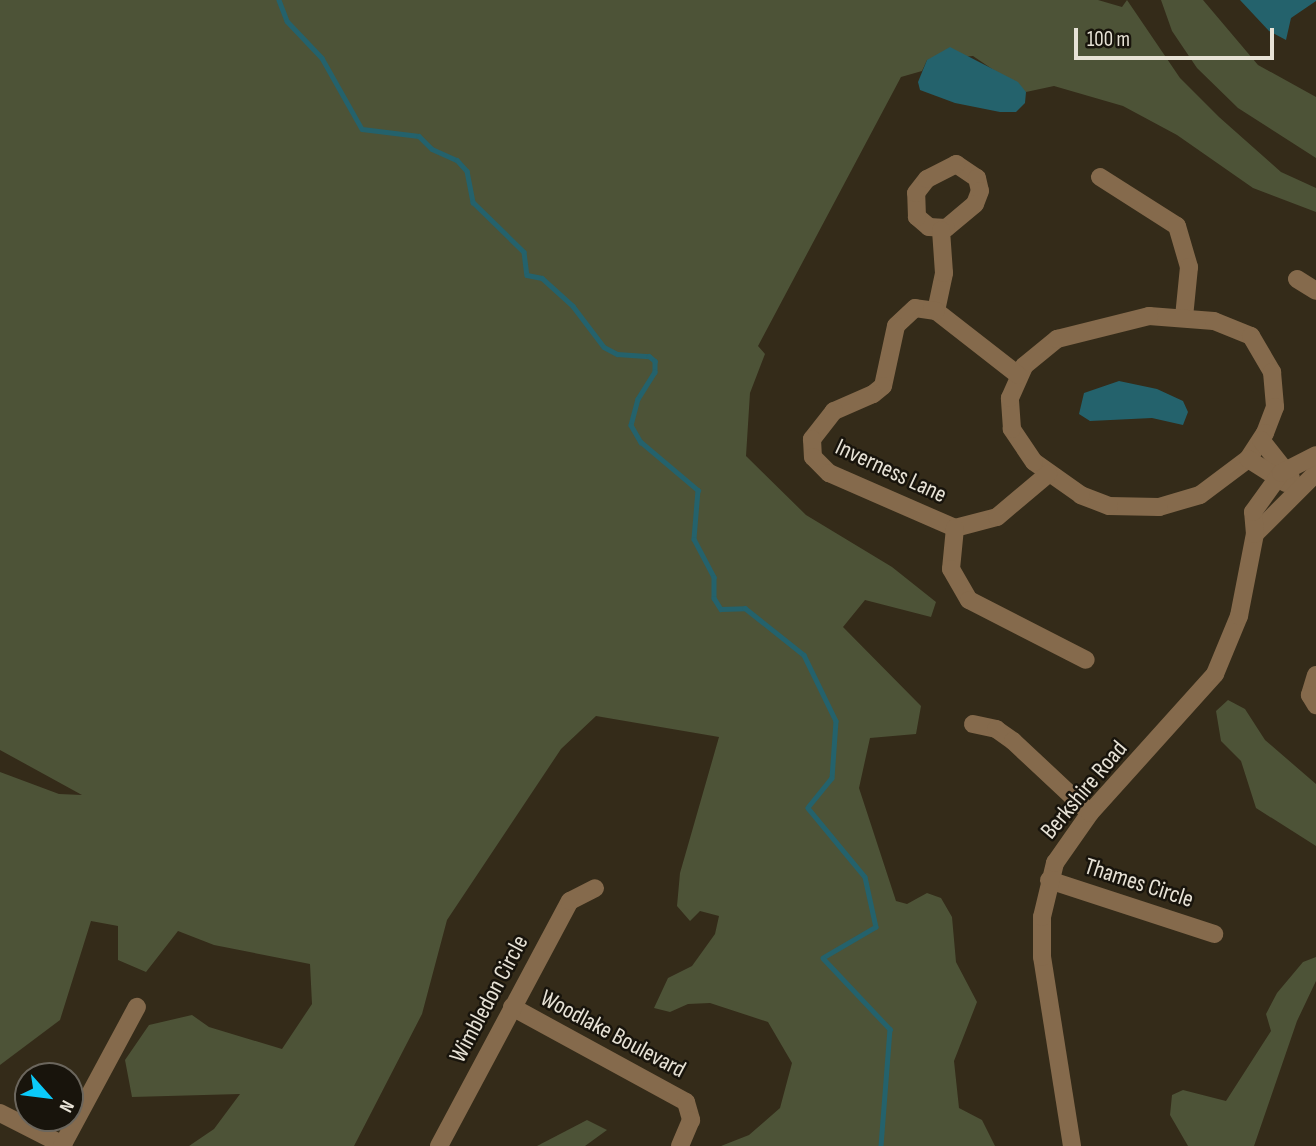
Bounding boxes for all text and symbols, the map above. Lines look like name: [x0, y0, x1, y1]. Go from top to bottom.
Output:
scale bar: [1078, 14, 1278, 58]
text: 100 m: [1087, 27, 1130, 52]
street label: Inverness Lane: [831, 433, 951, 509]
street label: Berkshire Road: [1035, 735, 1133, 845]
street label: Thames Circle: [1081, 852, 1197, 914]
street label: Wimbledon Circle: [443, 930, 535, 1068]
street label: Woodlake Boulevard: [535, 984, 691, 1084]
north arrow: [14, 1062, 84, 1132]
text: N: [54, 1096, 79, 1116]

